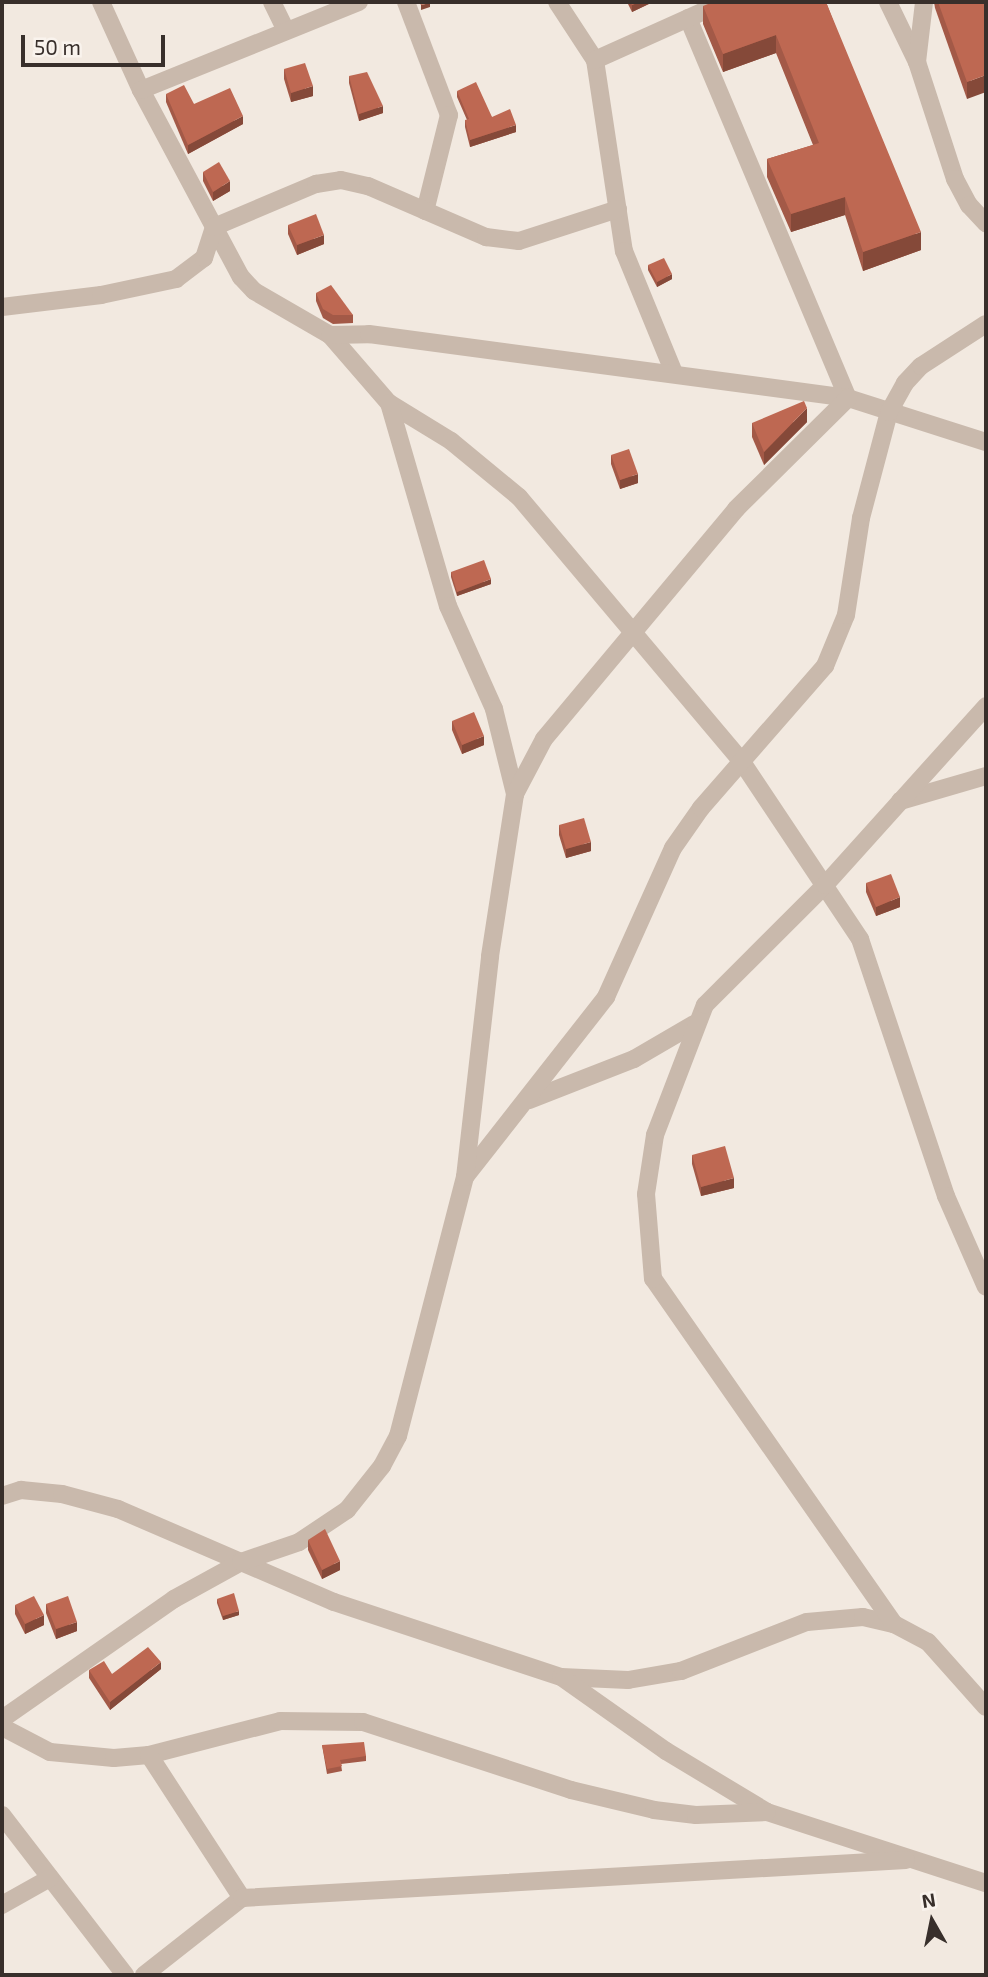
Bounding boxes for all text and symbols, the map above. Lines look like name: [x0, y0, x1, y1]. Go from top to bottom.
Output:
scale bar: [24, 21, 168, 65]
text: 50 m: [34, 34, 81, 59]
north arrow: [897, 1886, 967, 1956]
text: N: [920, 1887, 937, 1912]

